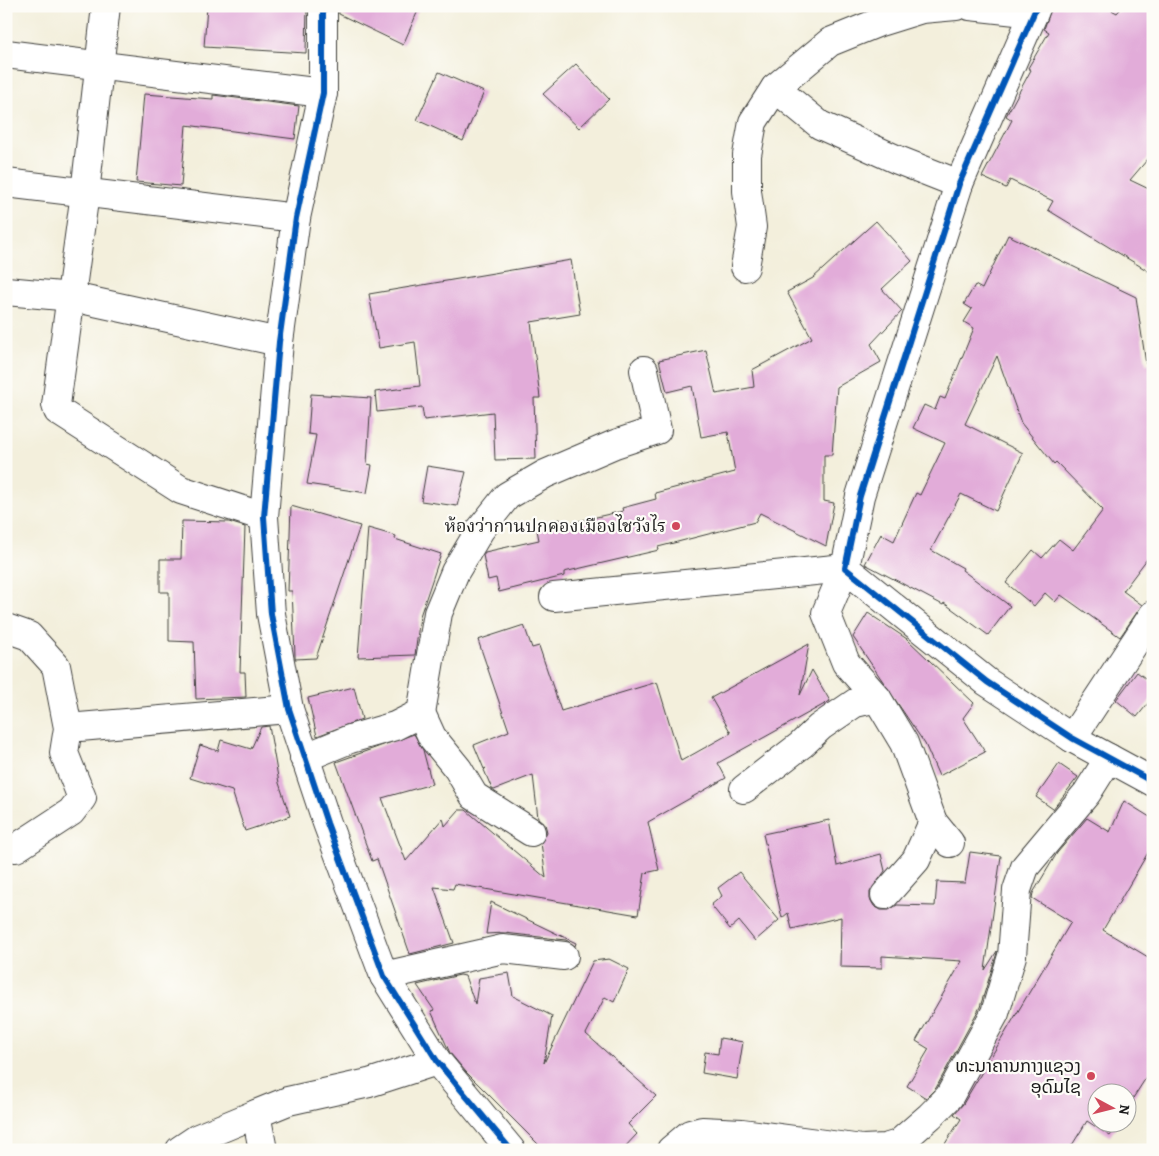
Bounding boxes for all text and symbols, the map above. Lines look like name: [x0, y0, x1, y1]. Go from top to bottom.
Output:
place label: ห้องว่ากานปกคองเมืองไชวังไร: [445, 514, 666, 538]
marker: ห้องว่ากานปกคองเมืองไชวังไร: [670, 520, 682, 532]
place label: ທະນາຄານກາງແຊວງ ອຸດົມໄຊ: [955, 1054, 1081, 1099]
marker: ທະນາຄານກາງແຊວງ ອຸດົມໄຊ: [1085, 1070, 1097, 1082]
north arrow: [1086, 1084, 1136, 1134]
text: N: [1114, 1103, 1134, 1116]

